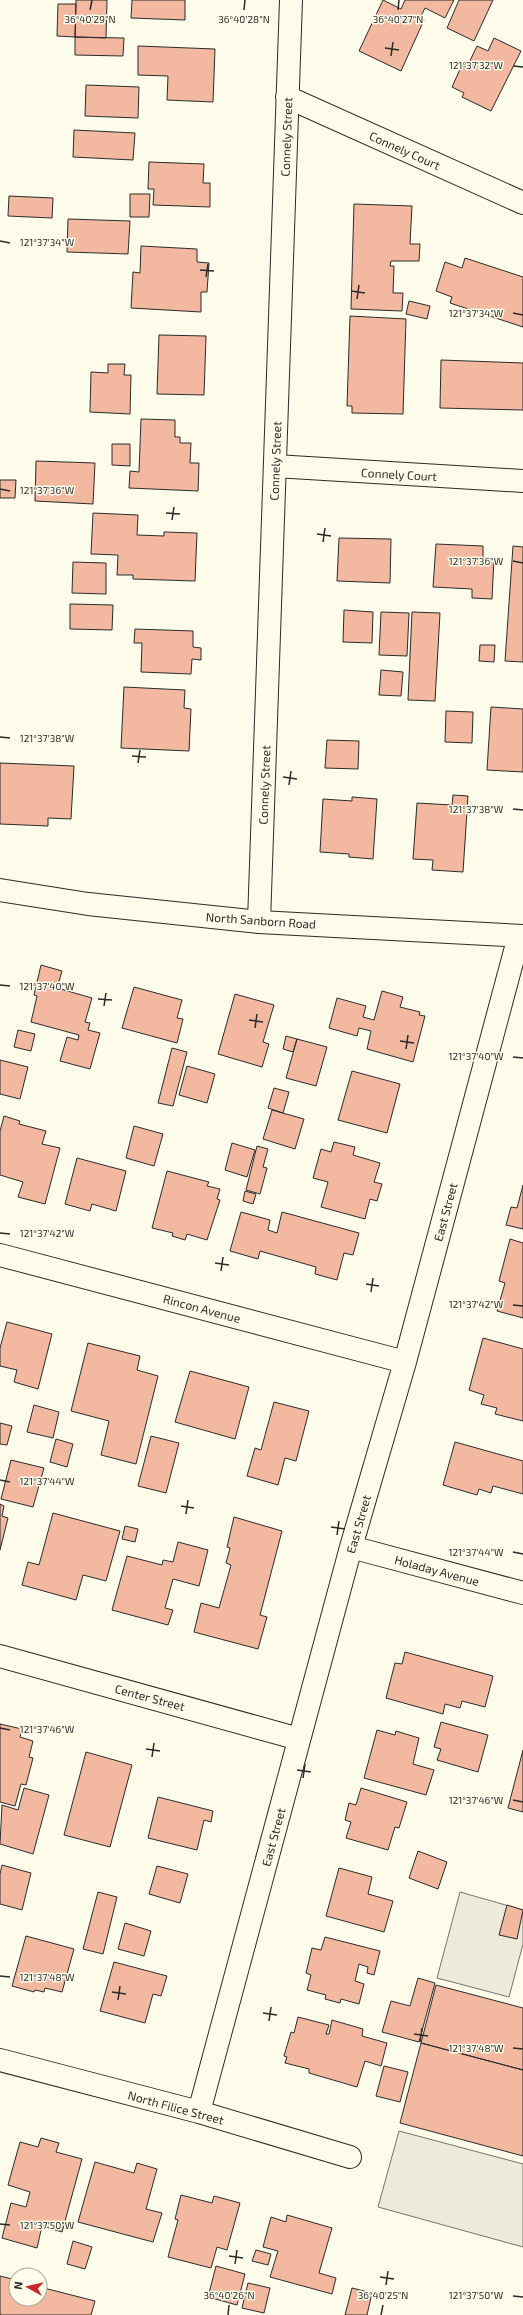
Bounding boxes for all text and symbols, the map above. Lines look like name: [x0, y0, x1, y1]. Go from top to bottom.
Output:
text: 36°40'29"N: [64, 13, 116, 25]
text: 36°40'28"N: [218, 13, 270, 25]
text: 36°40'27"N: [373, 13, 423, 25]
text: 121°37'32"W: [449, 59, 504, 71]
street label: Connely Street: [278, 97, 294, 177]
street label: Connely Court: [367, 128, 443, 172]
text: 121°37'34"W: [20, 236, 75, 248]
text: 121°37'34"W: [449, 307, 504, 319]
street label: Connely Street: [267, 421, 283, 501]
street label: Connely Court: [361, 465, 438, 483]
text: 121°37'36"W: [20, 484, 75, 496]
text: 121°37'36"W: [449, 555, 504, 567]
text: 121°37'38"W: [20, 732, 75, 744]
street label: Connely Street: [256, 745, 272, 825]
text: 121°37'38"W: [449, 803, 504, 815]
street label: North Sanborn Road: [205, 909, 317, 931]
text: 121°37'40"W: [20, 980, 75, 992]
text: 121°37'40"W: [449, 1050, 504, 1062]
street label: East Street: [430, 1181, 460, 1243]
text: 121°37'42"W: [20, 1227, 75, 1239]
street label: Rincon Avenue: [162, 1291, 242, 1325]
text: 121°37'42"W: [449, 1298, 504, 1310]
text: 121°37'44"W: [19, 1475, 75, 1487]
street label: East Street: [343, 1493, 373, 1555]
text: 121°37'44"W: [448, 1546, 504, 1558]
street label: Holaday Avenue: [393, 1552, 481, 1588]
street label: Center Street: [113, 1681, 187, 1713]
text: 121°37'46"W: [20, 1723, 75, 1735]
text: 121°37'46"W: [449, 1794, 504, 1806]
street label: East Street: [258, 1806, 288, 1868]
text: 121°37'48"W: [19, 1971, 75, 1983]
text: 121°37'48"W: [448, 2042, 504, 2054]
street label: North Filice Street: [127, 2087, 226, 2127]
text: 121°37'50"W: [20, 2219, 75, 2231]
north arrow: [8, 2267, 48, 2307]
text: N: [11, 2281, 25, 2290]
text: 36°40'26"N: [203, 2289, 255, 2301]
text: 36°40'25"N: [358, 2289, 408, 2301]
text: 121°37'50"W: [449, 2289, 504, 2301]

